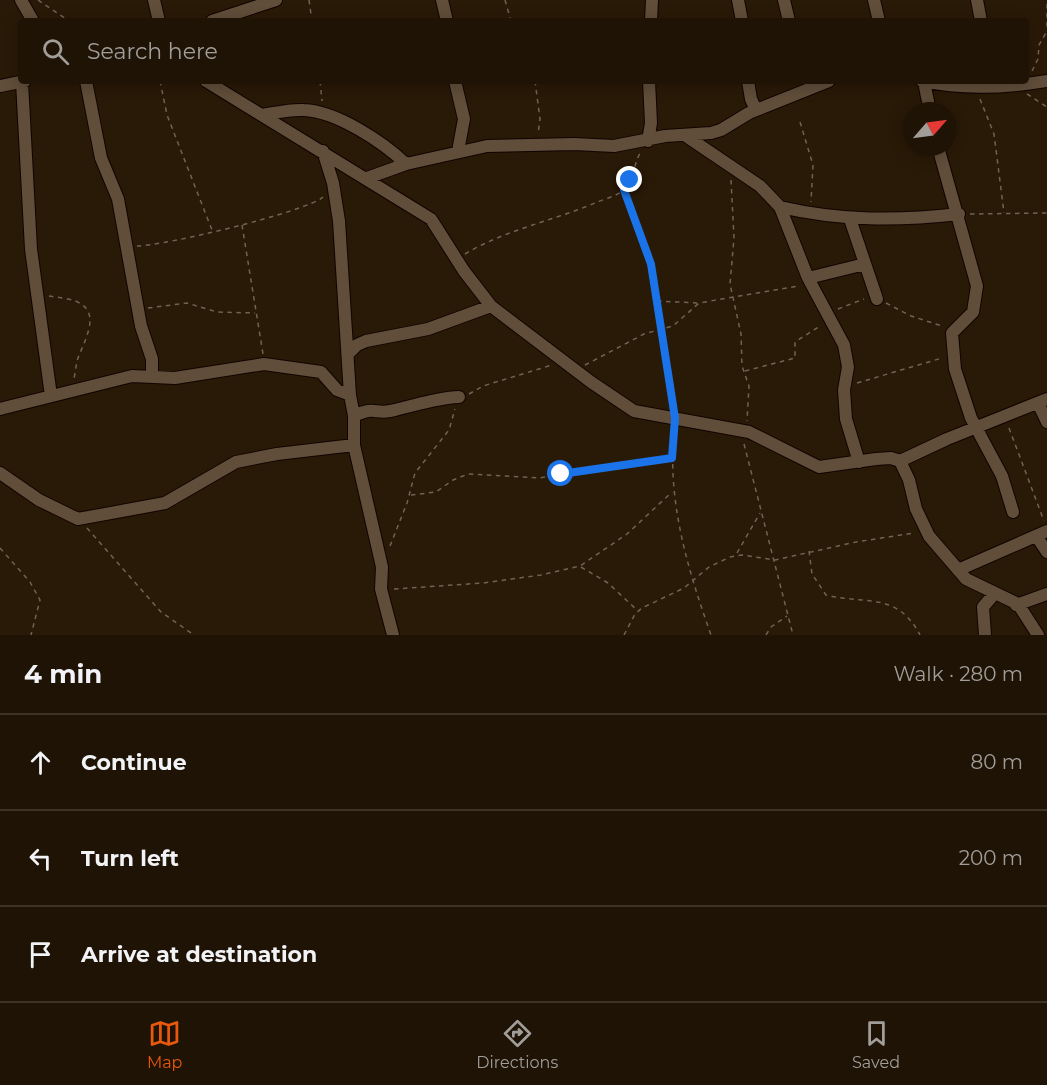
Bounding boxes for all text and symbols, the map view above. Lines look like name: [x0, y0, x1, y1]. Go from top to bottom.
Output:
search box: [18, 18, 1029, 84]
icon: search: [39, 35, 72, 68]
text: Search here: [87, 38, 218, 65]
north arrow: [903, 102, 957, 156]
route end: [616, 166, 642, 192]
route start: [547, 460, 573, 486]
text: 4 min: [24, 658, 102, 690]
text: Walk · 280 m: [893, 662, 1023, 686]
icon: ahead: [24, 746, 57, 779]
text: Continue: [81, 749, 187, 776]
text: 80 m: [971, 750, 1023, 774]
icon: left: [24, 842, 57, 875]
text: Turn left: [81, 845, 179, 872]
text: 200 m: [959, 846, 1023, 870]
icon: arrive: [24, 938, 57, 971]
text: Arrive at destination: [81, 941, 317, 968]
tab: Map: [147, 1017, 182, 1072]
tab: Directions: [476, 1017, 558, 1072]
tab: Saved: [852, 1017, 900, 1072]

